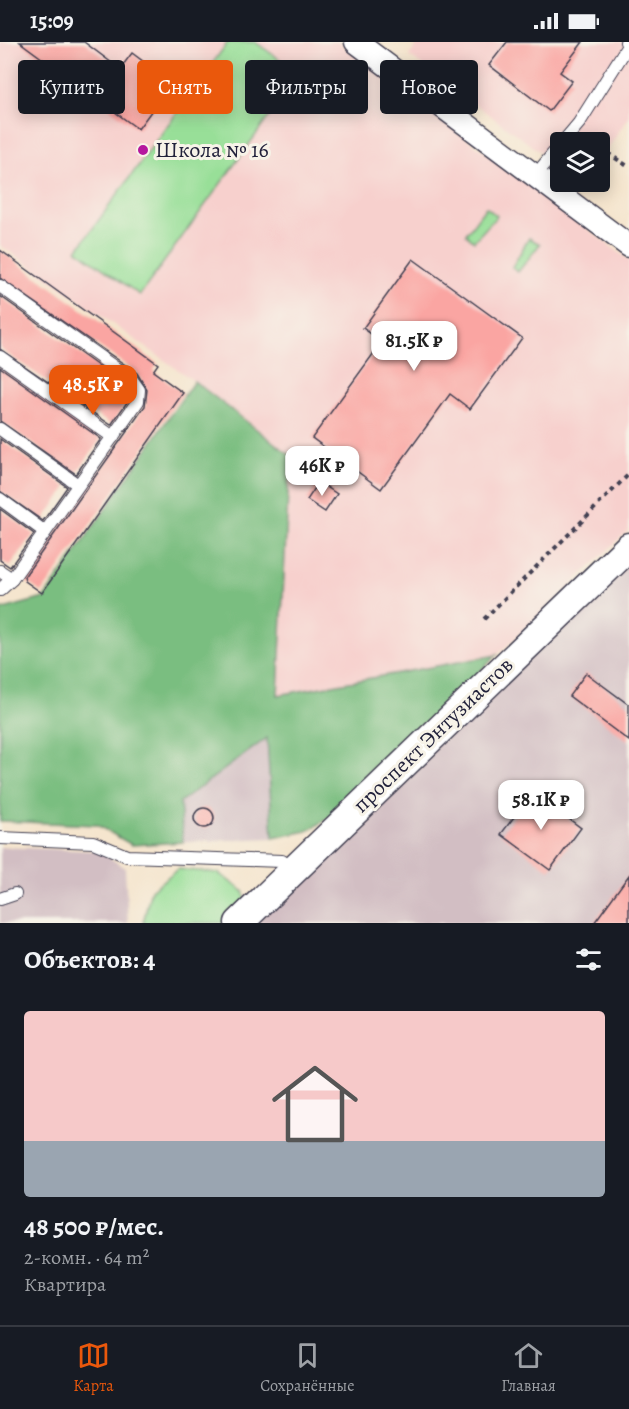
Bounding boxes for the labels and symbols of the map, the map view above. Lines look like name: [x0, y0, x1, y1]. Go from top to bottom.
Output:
place label: Школа № 16: [155, 135, 269, 165]
marker: Школа № 16: [136, 143, 150, 157]
pin: 81.5K ₽: [359, 321, 469, 372]
pin: 48.5K ₽: [38, 365, 148, 416]
pin: 46K ₽: [280, 446, 364, 497]
street label: проспект Энтузиастов: [346, 650, 520, 820]
pin: 58.1K ₽: [486, 780, 596, 831]

